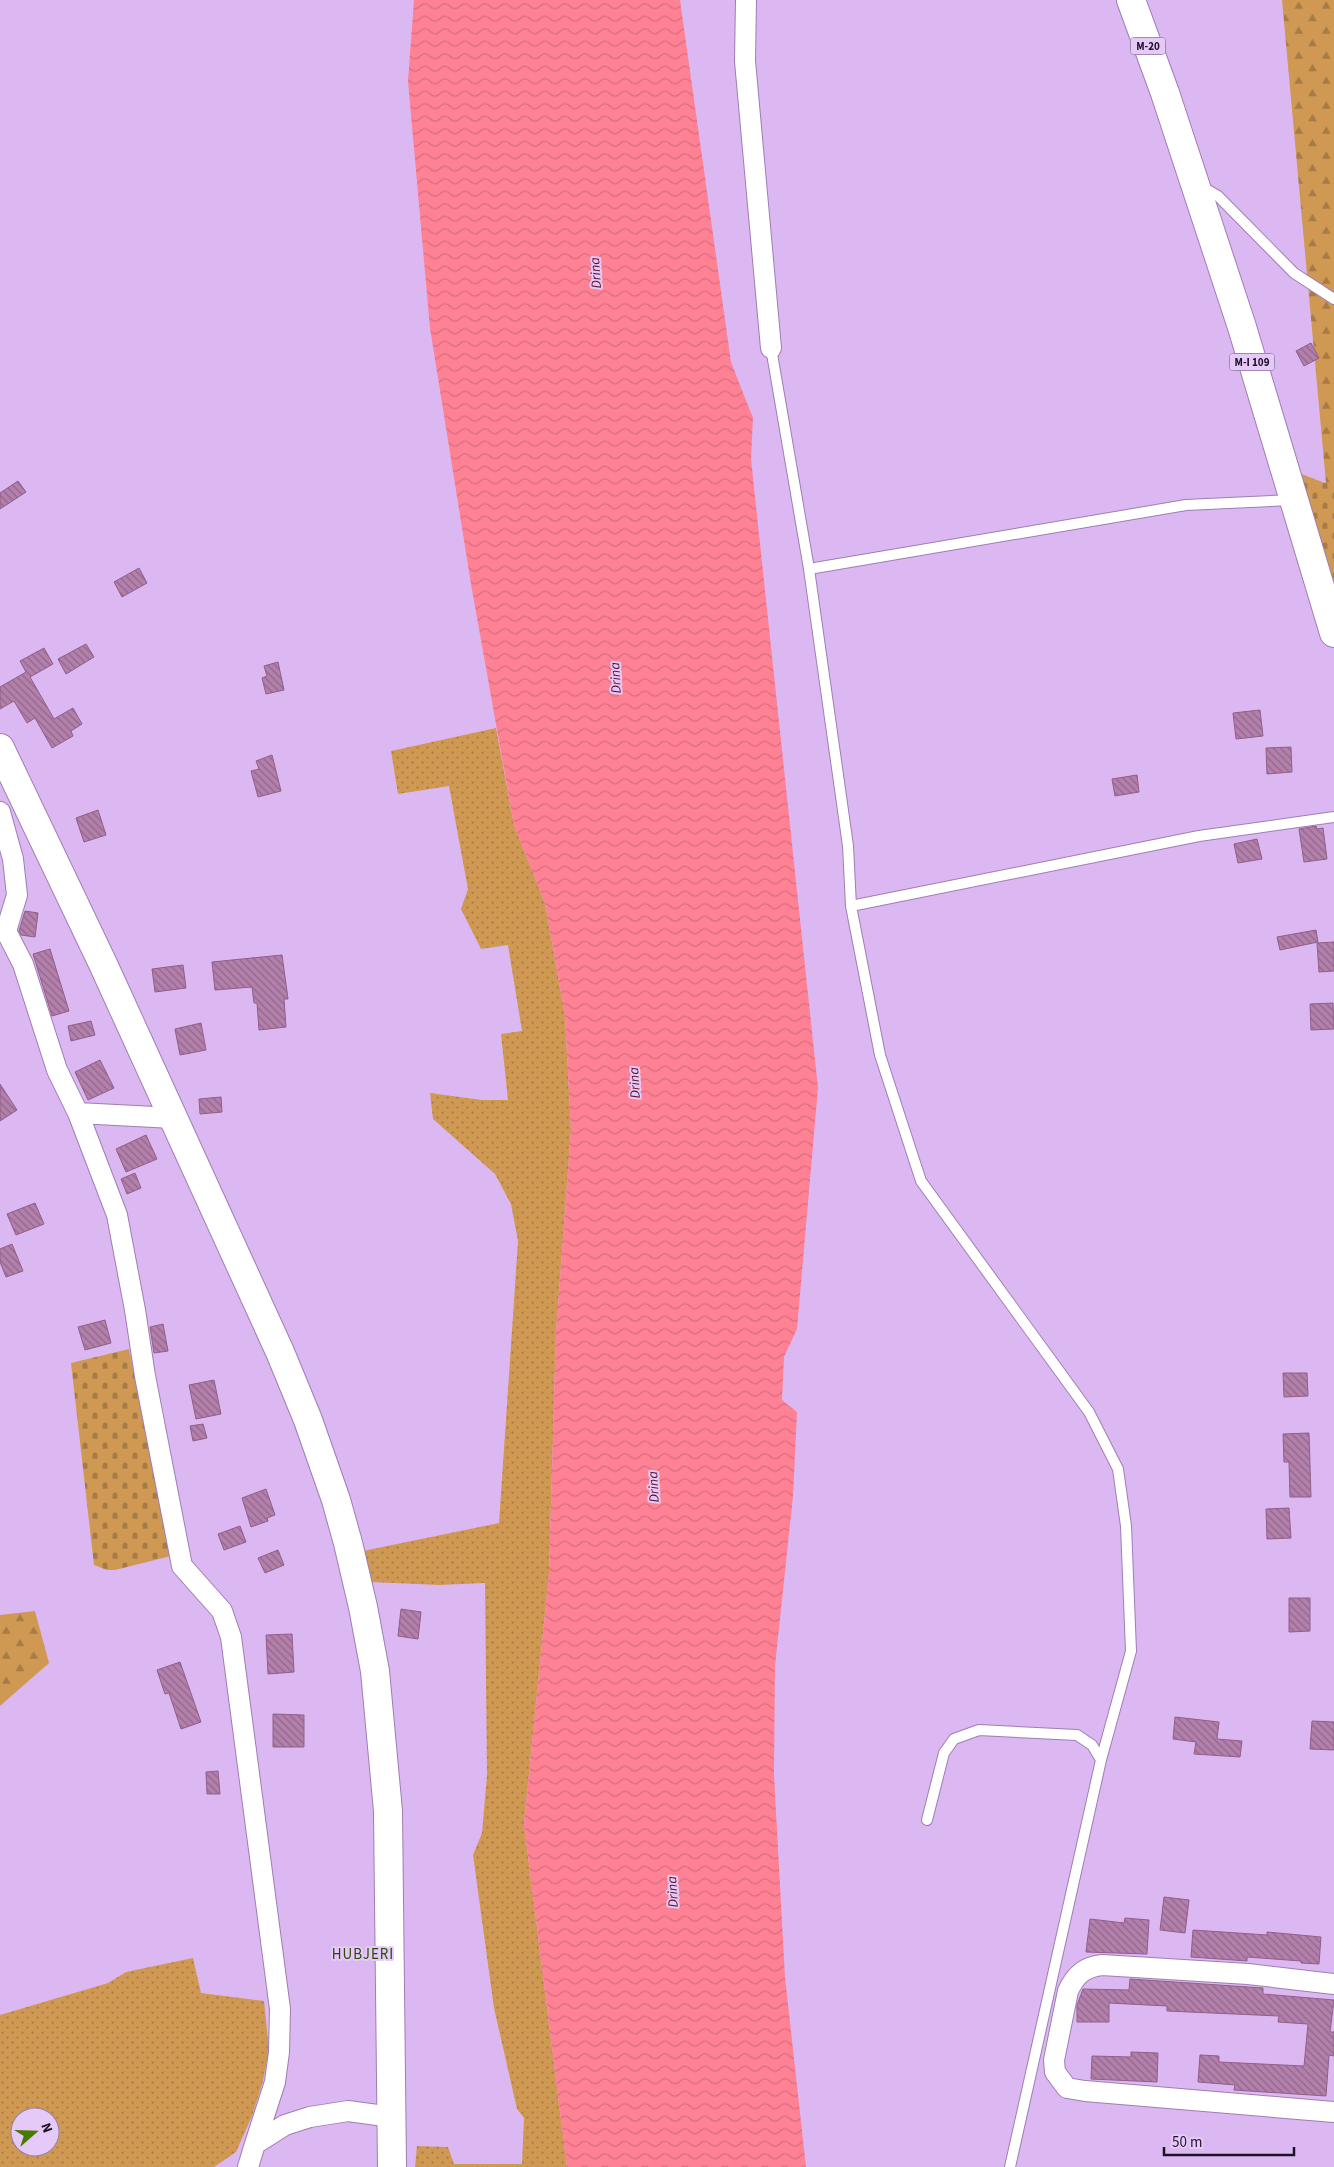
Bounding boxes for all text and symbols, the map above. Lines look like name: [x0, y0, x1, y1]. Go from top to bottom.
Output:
road number: M-20: [1130, 37, 1166, 54]
water label: Drina: [585, 256, 607, 289]
road number: M-I 109: [1230, 354, 1274, 371]
water label: Drina: [605, 661, 627, 694]
water label: Drina: [624, 1066, 646, 1099]
water label: Drina: [643, 1470, 665, 1503]
water label: Drina: [662, 1875, 684, 1908]
district label: HUBJERI: [332, 1944, 394, 1965]
north arrow: [10, 2107, 60, 2157]
text: N: [35, 2120, 57, 2136]
scale bar: [1164, 2124, 1294, 2156]
text: 50 m: [1172, 2132, 1202, 2153]

